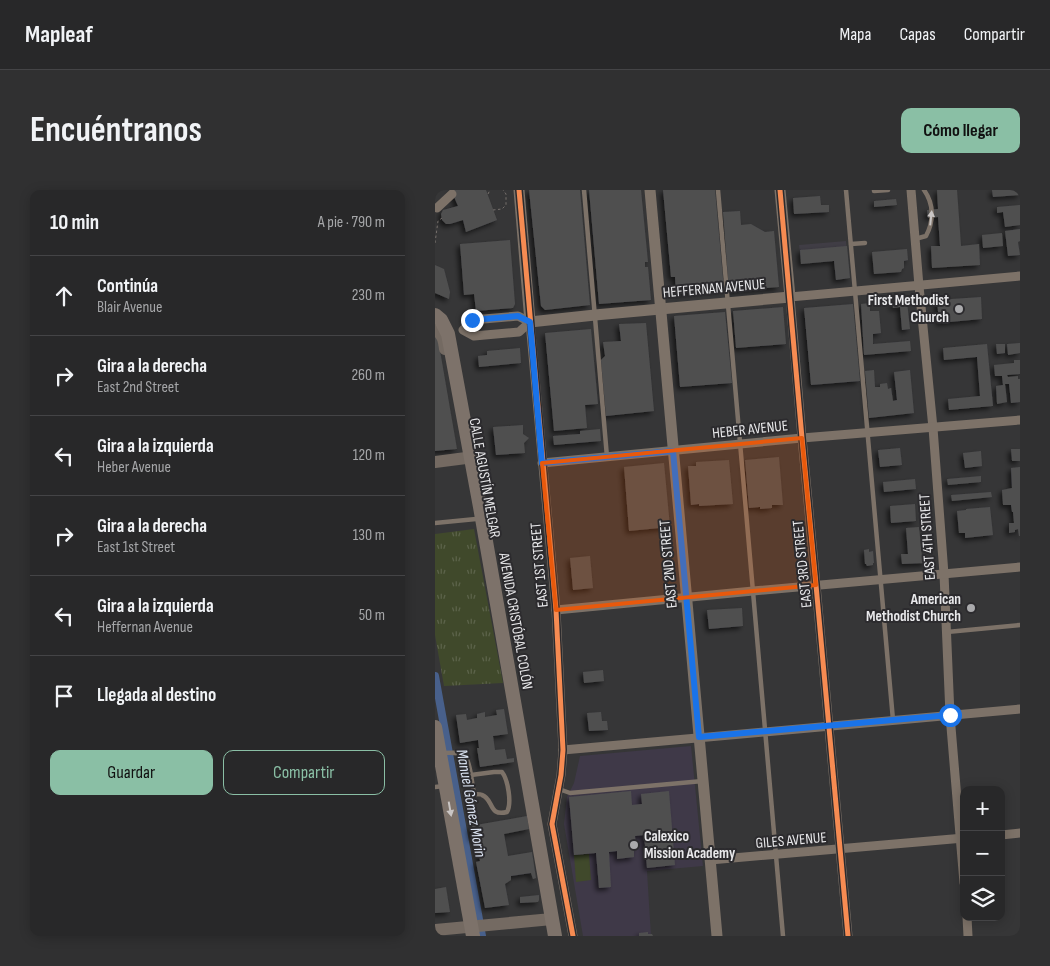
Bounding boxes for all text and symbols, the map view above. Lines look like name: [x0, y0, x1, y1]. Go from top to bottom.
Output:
text: Mapleaf: [25, 20, 93, 49]
text: Mapa: [839, 24, 871, 45]
text: Capas: [899, 24, 936, 45]
text: Compartir: [964, 24, 1025, 45]
button: Cómo llegar: [901, 108, 1020, 153]
text: Encuéntranos: [30, 109, 202, 152]
text: 10 min: [50, 210, 99, 235]
one-way arrow: [927, 210, 935, 226]
text: A pie · 790 m: [318, 213, 385, 232]
text: Continúa: [97, 275, 158, 298]
street label: HEFFERNAN AVENUE: [662, 275, 766, 302]
icon: ahead: [50, 282, 78, 310]
text: 230 m: [352, 286, 385, 305]
place label: First Methodist Church: [868, 291, 949, 327]
text: Blair Avenue: [97, 298, 163, 317]
marker: First Methodist Church: [953, 303, 965, 315]
route end: [461, 309, 484, 332]
text: Gira a la derecha: [97, 355, 207, 378]
icon: right: [50, 362, 78, 390]
text: 260 m: [351, 366, 385, 385]
text: East 2nd Street: [97, 378, 179, 397]
street label: HEBER AVENUE: [711, 416, 789, 443]
street label: CALLE AGUSTÍN MELGAR: [465, 417, 504, 540]
text: Gira a la izquierda: [97, 435, 214, 458]
icon: left: [50, 442, 78, 470]
text: 120 m: [353, 446, 385, 465]
text: Heber Avenue: [97, 458, 171, 477]
street label: EAST 4TH STREET: [915, 493, 940, 581]
text: Gira a la derecha: [97, 515, 207, 538]
street label: EAST 2ND STREET: [655, 519, 682, 609]
street label: EAST 3RD STREET: [788, 519, 817, 609]
icon: right: [50, 522, 78, 550]
street label: EAST 1ST STREET: [526, 522, 553, 608]
text: 130 m: [353, 526, 385, 545]
text: East 1st Street: [97, 538, 175, 557]
street label: AVENIDA CRISTÓBAL COLÓN: [494, 550, 537, 691]
place label: American Methodist Church: [866, 590, 961, 626]
text: Gira a la izquierda: [97, 595, 214, 618]
icon: left: [50, 602, 78, 630]
marker: American Methodist Church: [965, 602, 977, 614]
text: 50 m: [359, 606, 385, 625]
text: Heffernan Avenue: [97, 618, 193, 637]
icon: arrive: [50, 682, 78, 710]
text: Llegada al destino: [97, 684, 216, 707]
route start: [939, 704, 962, 727]
water label: Manuel Gómez Morin: [452, 748, 489, 859]
button: Guardar: [50, 750, 213, 795]
button: Compartir: [223, 750, 385, 795]
map controls: [960, 786, 1005, 921]
button: +: [960, 786, 1005, 831]
one-way arrow: [446, 801, 454, 817]
place label: Calexico Mission Academy: [644, 827, 736, 863]
street label: GILES AVENUE: [755, 828, 827, 853]
button: −: [960, 831, 1005, 876]
marker: Calexico Mission Academy: [628, 839, 640, 851]
button: layers: [960, 876, 1005, 921]

